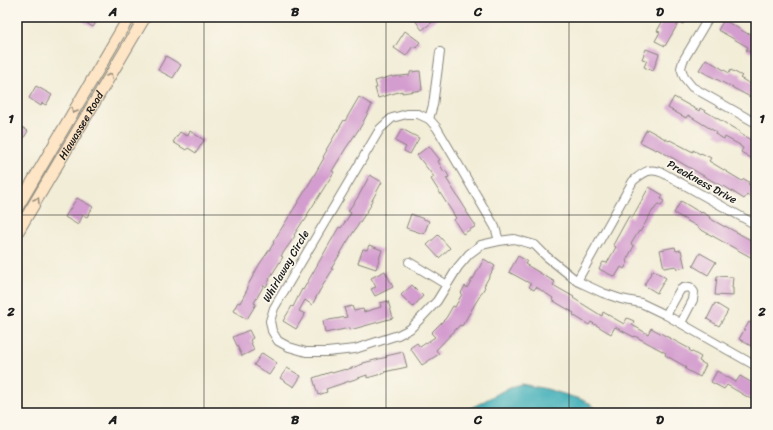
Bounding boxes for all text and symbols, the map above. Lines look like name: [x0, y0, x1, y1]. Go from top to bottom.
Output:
text: A: [108, 0, 117, 23]
text: B: [291, 0, 300, 23]
text: C: [473, 0, 483, 23]
text: D: [656, 0, 664, 23]
one-way arrow: [106, 73, 113, 80]
street label: Hiawassee Road: [53, 87, 109, 163]
text: 1: [8, 107, 14, 130]
one-way arrow: [71, 107, 79, 114]
text: 1: [759, 107, 765, 130]
street label: Preakness Drive: [664, 155, 741, 209]
one-way arrow: [32, 197, 39, 204]
street label: Whirlaway Circle: [258, 226, 315, 306]
text: 2: [6, 300, 15, 323]
text: 2: [757, 300, 766, 323]
text: A: [108, 408, 117, 430]
text: B: [291, 408, 300, 430]
text: C: [473, 408, 483, 430]
text: D: [656, 408, 664, 430]

